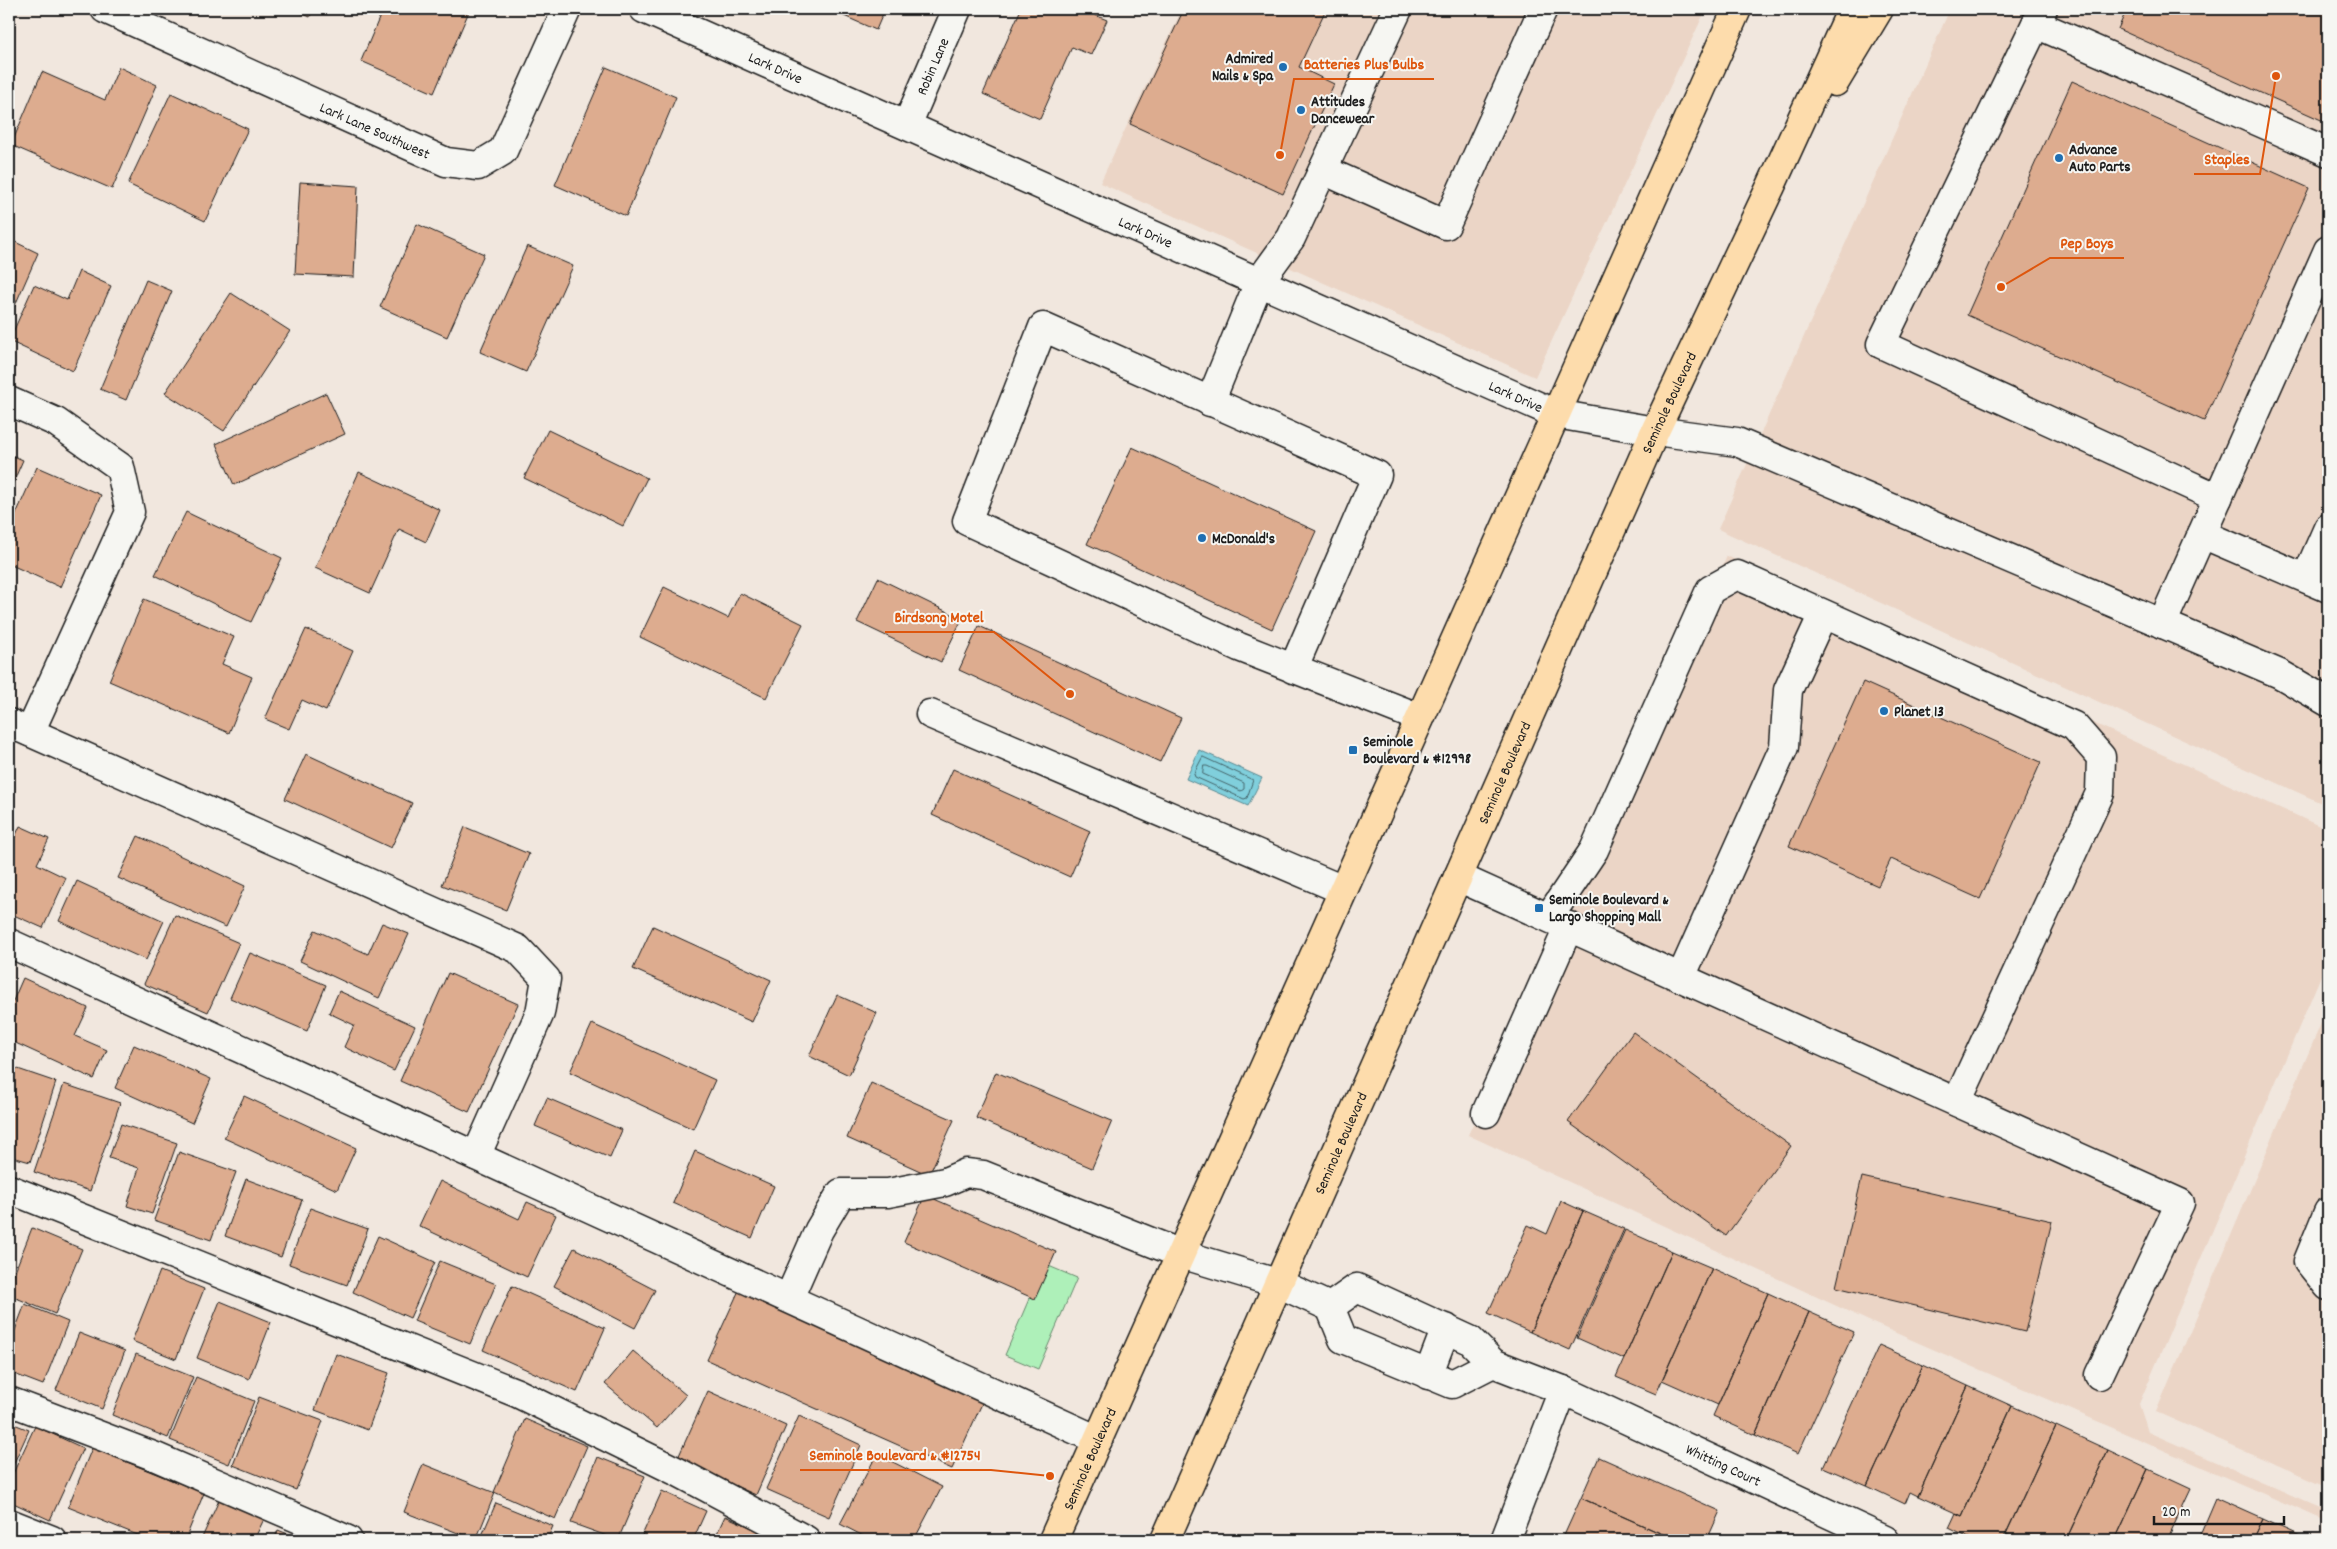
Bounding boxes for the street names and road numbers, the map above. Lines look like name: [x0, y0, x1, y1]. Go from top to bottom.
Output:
street label: Robin Lane: [912, 35, 956, 99]
street label: Lark Drive: [744, 48, 806, 91]
street label: Lark Lane Southwest: [316, 98, 433, 167]
street label: Lark Drive: [1114, 212, 1176, 255]
street label: Seminole Boulevard: [1637, 349, 1704, 458]
street label: Lark Drive: [1484, 376, 1546, 420]
street label: Seminole Boulevard: [1474, 719, 1538, 828]
street label: Seminole Boulevard: [1310, 1089, 1375, 1199]
street label: Seminole Boulevard: [1059, 1405, 1124, 1514]
street label: Whitting Court: [1681, 1440, 1764, 1494]

